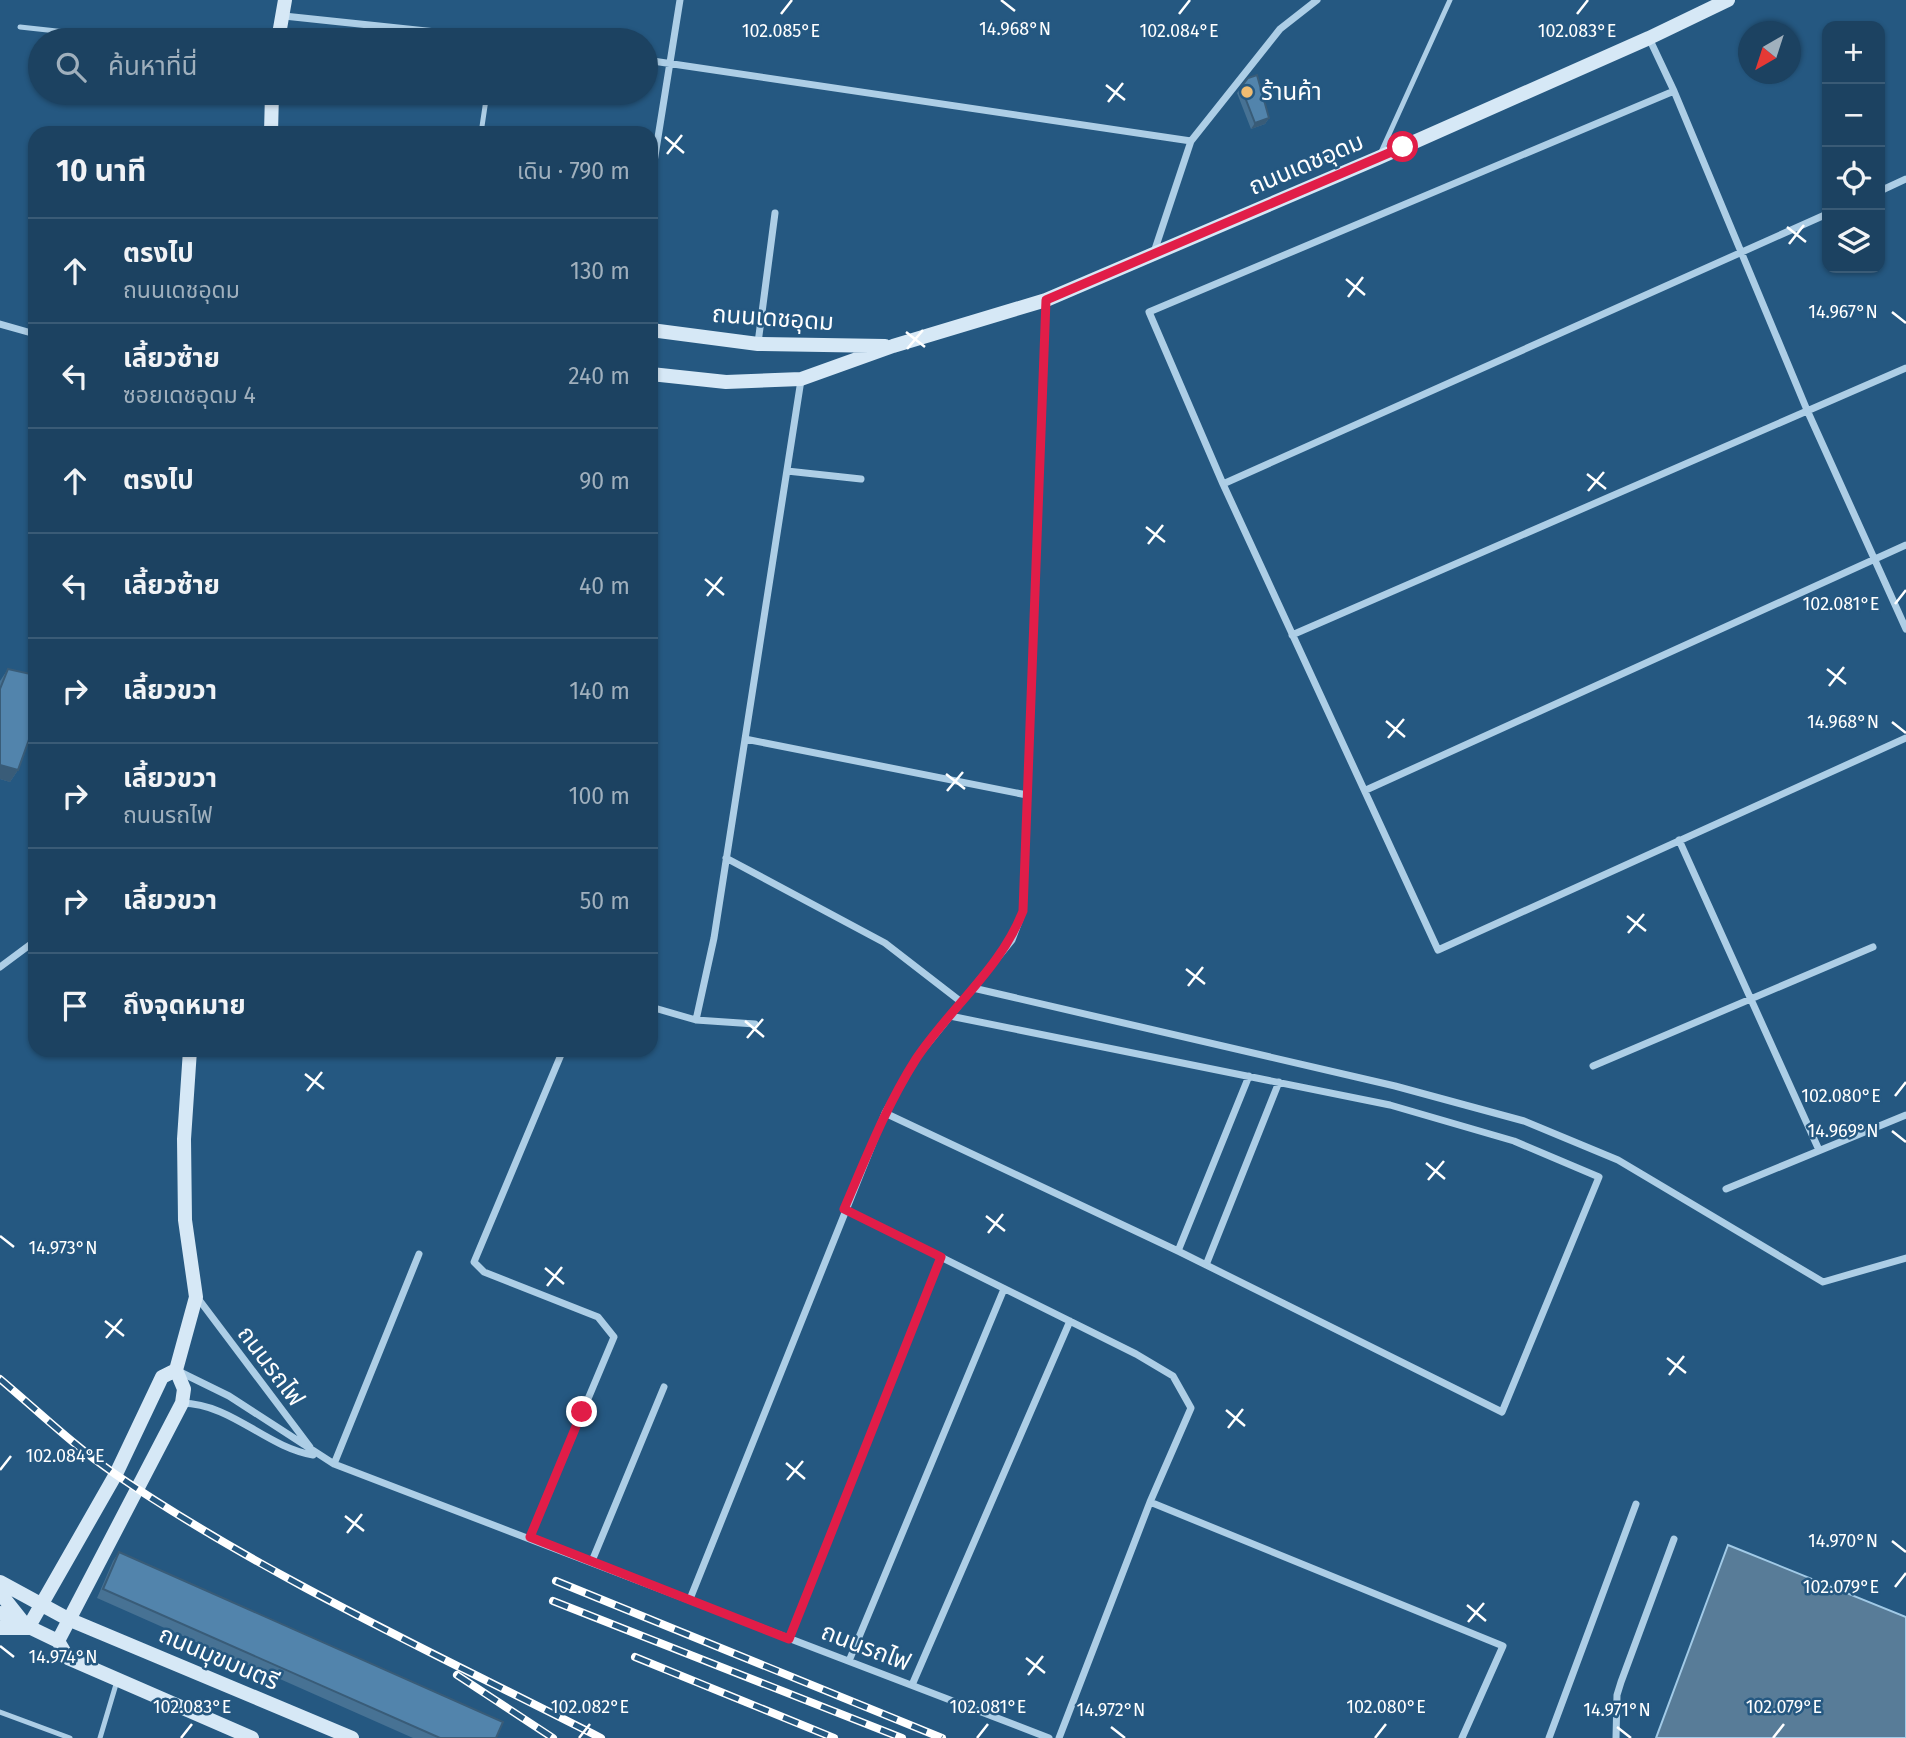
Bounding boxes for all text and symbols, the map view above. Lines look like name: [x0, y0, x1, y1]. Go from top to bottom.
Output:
text: 14.968°N: [979, 18, 1051, 40]
text: 102.085°E: [742, 20, 820, 42]
text: 102.084°E: [1139, 20, 1219, 42]
text: 102.083°E: [1538, 20, 1616, 42]
north arrow: [1738, 21, 1801, 84]
map controls: [1822, 21, 1885, 273]
button: +: [1822, 21, 1885, 84]
search box: [28, 28, 658, 105]
icon: search: [52, 48, 90, 86]
text: ค้นหาที่นี่: [108, 51, 198, 82]
place label: ร้านค้า: [1261, 78, 1322, 106]
marker: ร้านค้า: [1239, 84, 1255, 100]
button: −: [1822, 84, 1885, 147]
street label: ถนนเดชอุดม: [1244, 127, 1368, 202]
route start: [1387, 131, 1418, 162]
button: locate: [1822, 147, 1885, 210]
text: 10 นาที: [56, 153, 146, 189]
text: เดิน · 790 m: [517, 157, 630, 185]
button: layers: [1822, 210, 1885, 273]
text: ตรงไป: [123, 238, 194, 269]
icon: ahead: [56, 252, 94, 290]
text: 130 m: [570, 257, 630, 285]
text: ถนนเดชอุดม: [123, 276, 240, 304]
street label: ถนนเดชอุดม: [711, 300, 835, 337]
text: 14.967°N: [1808, 301, 1878, 323]
text: เลี้ยวซ้าย: [123, 343, 220, 374]
icon: left: [56, 357, 94, 395]
text: 240 m: [568, 362, 630, 390]
text: ซอยเดชอุดม 4: [123, 381, 256, 409]
icon: ahead: [56, 462, 94, 500]
text: ตรงไป: [123, 465, 194, 496]
text: 90 m: [579, 467, 630, 495]
icon: left: [56, 567, 94, 605]
text: เลี้ยวซ้าย: [123, 570, 220, 601]
text: 40 m: [579, 572, 630, 600]
text: 102.081°E: [1803, 593, 1879, 615]
icon: right: [56, 672, 94, 710]
text: เลี้ยวขวา: [123, 675, 217, 706]
text: 140 m: [569, 677, 630, 705]
text: 14.968°N: [1807, 711, 1879, 733]
text: เลี้ยวขวา: [123, 763, 217, 794]
icon: right: [56, 777, 94, 815]
text: 100 m: [569, 782, 630, 810]
text: ถนนรถไฟ: [123, 801, 212, 829]
icon: right: [56, 882, 94, 920]
text: เลี้ยวขวา: [123, 885, 217, 916]
text: 50 m: [580, 887, 630, 915]
icon: arrive: [56, 987, 94, 1025]
text: ถึงจุดหมาย: [123, 990, 246, 1021]
text: 102.080°E: [1801, 1085, 1881, 1107]
text: 14.969°N: [1807, 1120, 1879, 1142]
text: 14.973°N: [29, 1237, 97, 1259]
street label: ถนนรถไฟ: [232, 1320, 310, 1412]
route end: [566, 1396, 597, 1427]
text: 102.084°E: [25, 1445, 105, 1467]
text: 14.970°N: [1808, 1530, 1878, 1552]
text: 102.079°E: [1803, 1576, 1879, 1598]
street label: ถนนรถไฟ: [817, 1617, 915, 1677]
street label: ถนนมุขมนตรี: [154, 1620, 283, 1697]
text: 14.974°N: [29, 1646, 97, 1668]
text: 102.083°E: [153, 1696, 231, 1718]
text: 102.082°E: [551, 1696, 629, 1718]
text: 102.081°E: [950, 1696, 1026, 1718]
text: 102.080°E: [1346, 1696, 1426, 1718]
text: 102.079°E: [1746, 1696, 1822, 1718]
text: 14.972°N: [1077, 1699, 1145, 1721]
text: 14.971°N: [1583, 1699, 1651, 1721]

